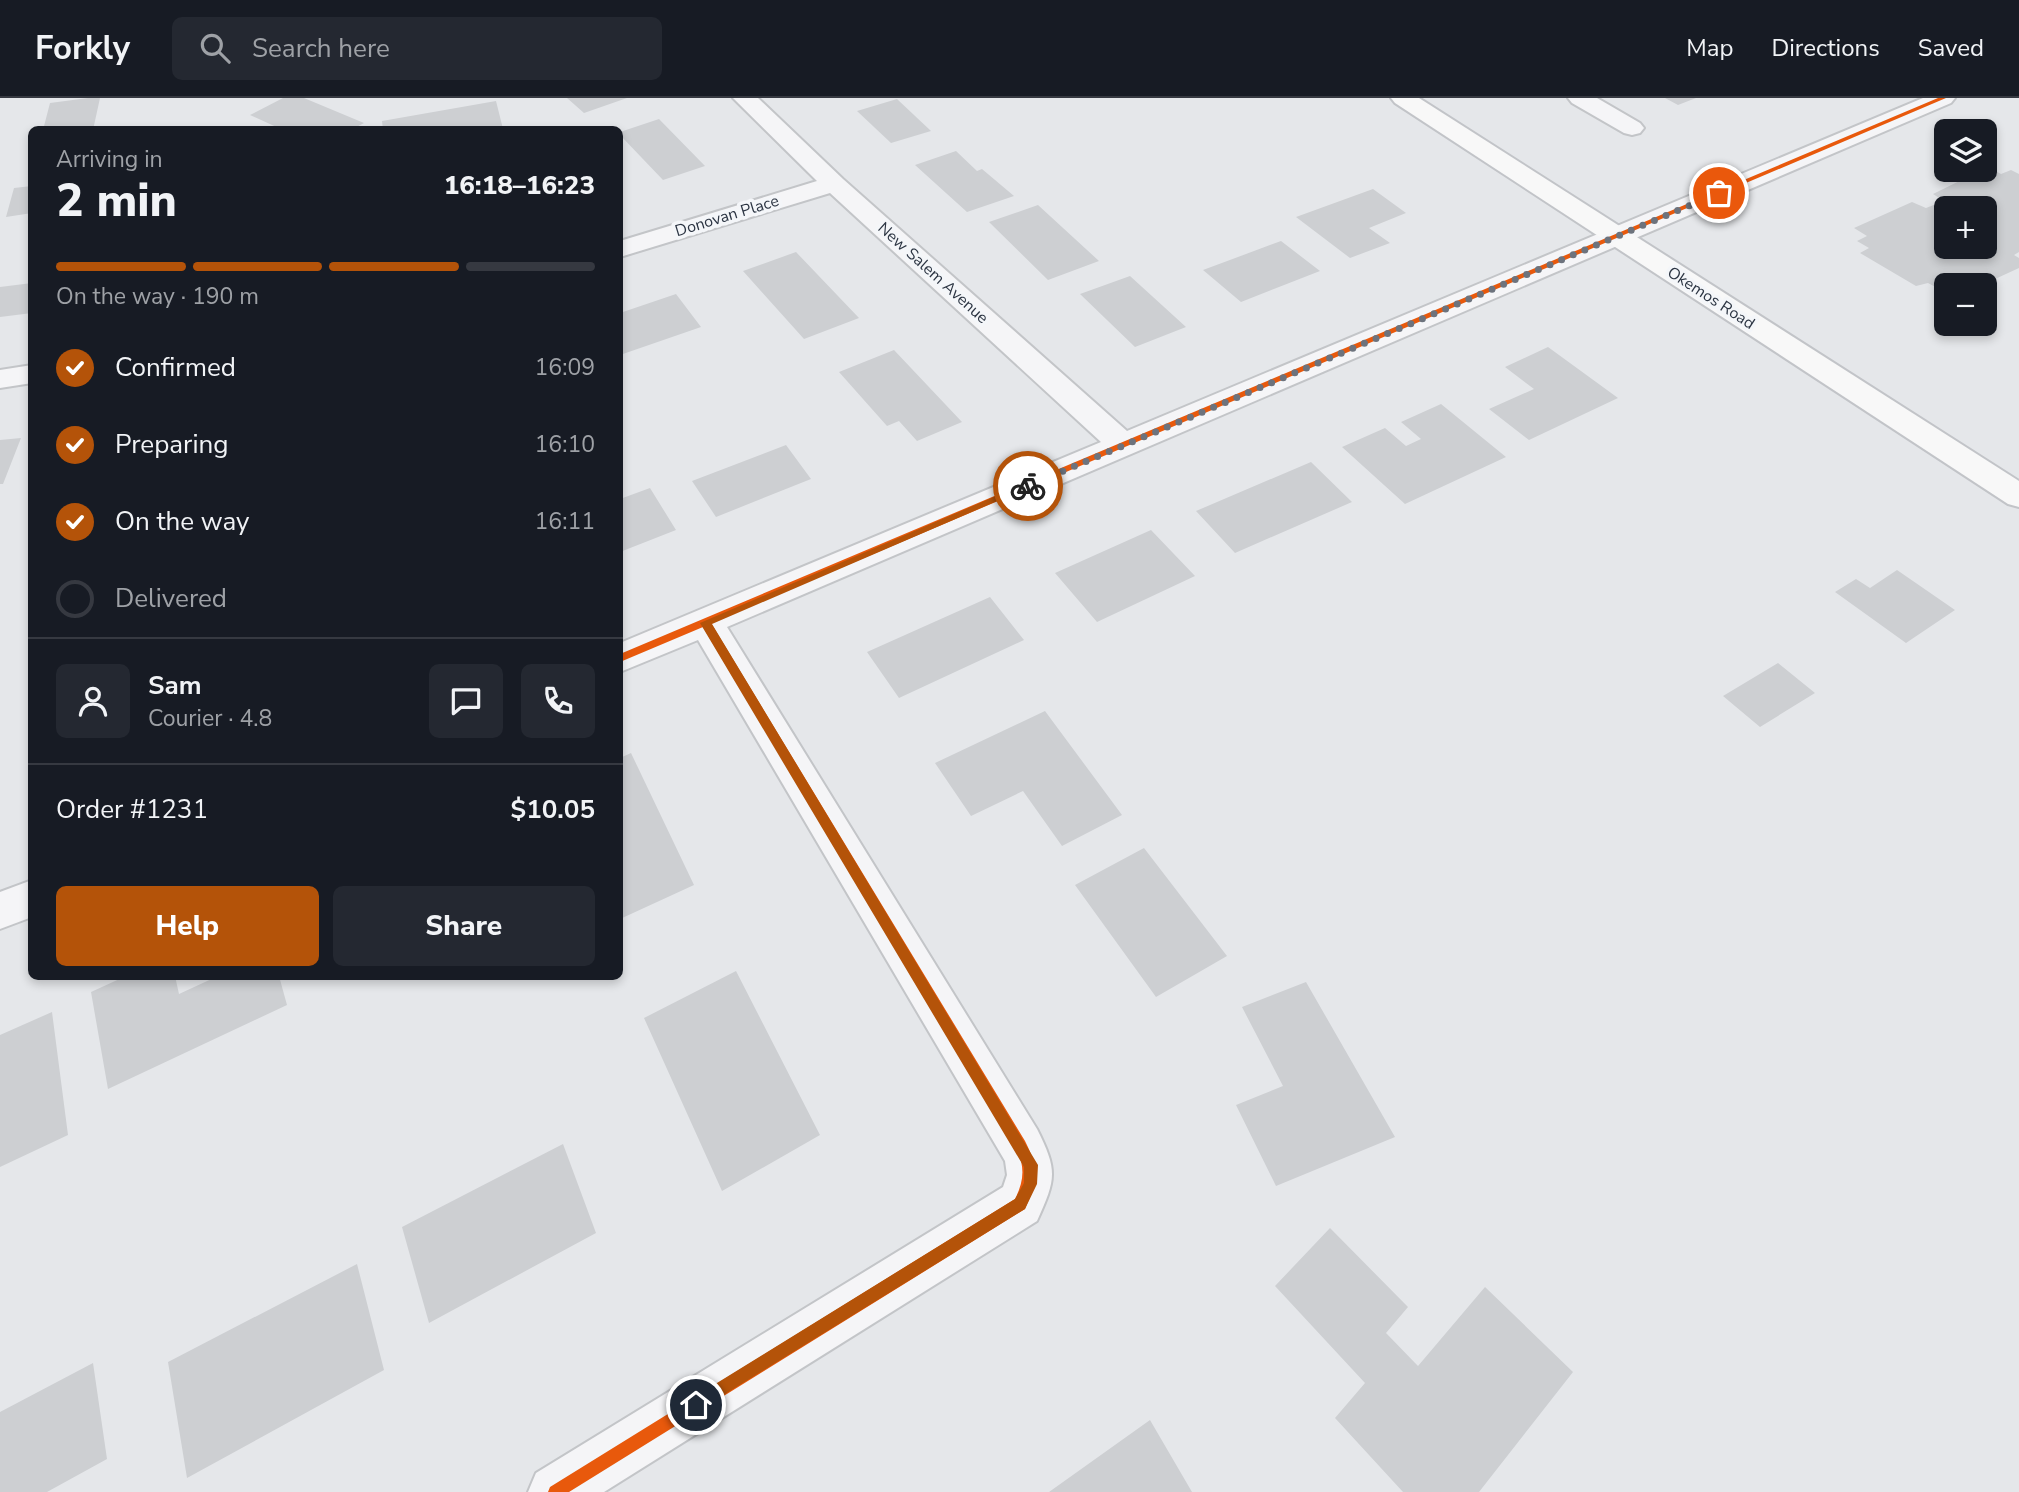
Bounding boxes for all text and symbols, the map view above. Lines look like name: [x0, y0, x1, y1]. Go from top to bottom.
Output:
search box: [172, 17, 662, 80]
text: Forkly: [35, 26, 130, 71]
icon: search: [196, 29, 234, 67]
text: Search here: [252, 31, 390, 66]
text: Map: [1686, 32, 1733, 64]
text: Directions: [1771, 32, 1880, 64]
text: Saved: [1918, 32, 1984, 64]
map controls: [1934, 119, 1997, 336]
button: layers: [1934, 119, 1997, 182]
text: Arriving in: [56, 144, 163, 175]
pin: [1689, 163, 1749, 223]
text: 16:18–16:23: [444, 168, 595, 203]
text: 2 min: [56, 169, 177, 232]
icon: bag: [1700, 174, 1738, 212]
street label: Donovan Place: [672, 190, 782, 242]
button: +: [1934, 196, 1997, 259]
street label: New Salem Avenue: [873, 217, 993, 329]
street label: Okemos Road: [1663, 261, 1759, 335]
button: −: [1934, 273, 1997, 336]
text: On the way · 190 m: [56, 281, 259, 312]
icon: check: [56, 349, 94, 387]
text: Confirmed: [115, 350, 236, 385]
text: 16:09: [535, 352, 595, 383]
icon: check: [56, 426, 94, 464]
text: Preparing: [115, 427, 228, 462]
text: 16:10: [535, 429, 595, 460]
courier: [993, 451, 1063, 521]
icon: bike: [1009, 467, 1047, 505]
icon: check: [56, 503, 94, 541]
text: On the way: [115, 504, 249, 539]
text: 16:11: [535, 506, 595, 537]
text: Delivered: [115, 581, 227, 616]
button: person: [56, 664, 130, 738]
button: chat: [429, 664, 503, 738]
button: phone: [521, 664, 595, 738]
text: Sam: [148, 668, 201, 703]
text: Courier · 4.8: [148, 703, 272, 734]
text: Order #1231: [56, 792, 208, 827]
text: $10.05: [511, 792, 595, 827]
button: Help: [56, 886, 319, 966]
button: Share: [333, 886, 595, 966]
pin: [666, 1375, 726, 1435]
icon: home: [677, 1386, 715, 1424]

